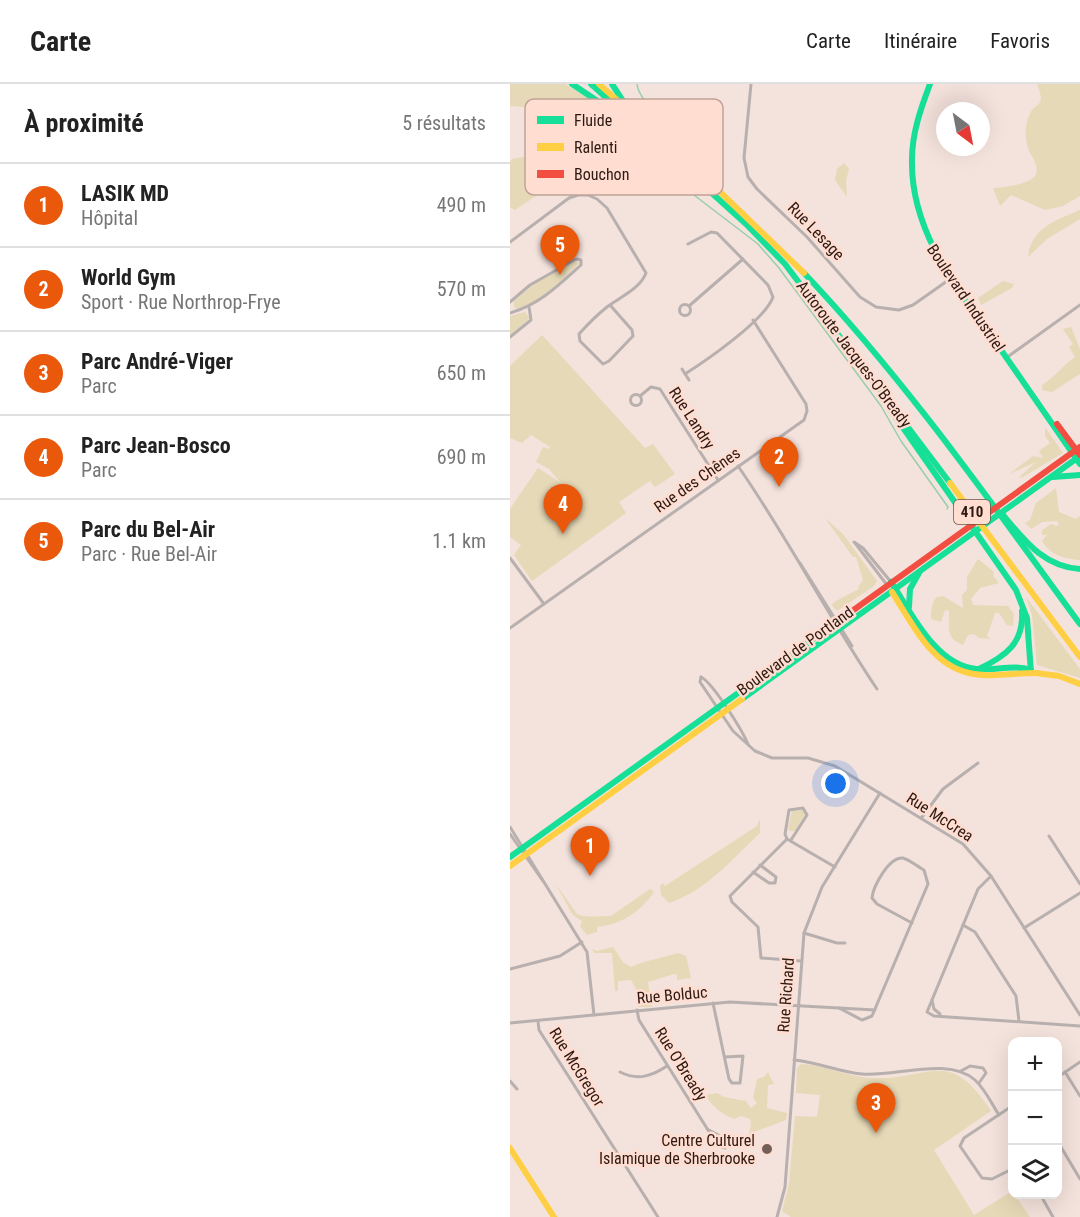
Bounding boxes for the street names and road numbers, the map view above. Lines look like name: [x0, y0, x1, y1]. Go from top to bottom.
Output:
street label: Rue Lesage: [784, 198, 848, 264]
street label: Boulevard Industriel: [923, 241, 1009, 355]
street label: Autoroute Jacques-O'Bready: [793, 277, 916, 431]
street label: Rue Landry: [665, 383, 719, 453]
street label: Rue des Chênes: [650, 443, 744, 517]
road number: 410: [954, 500, 990, 524]
street label: Boulevard de Portland: [733, 602, 857, 700]
street label: Rue McCrea: [903, 788, 977, 846]
street label: Rue Richard: [774, 957, 798, 1033]
street label: Rue Bolduc: [636, 982, 708, 1008]
street label: Rue McGregor: [545, 1024, 609, 1110]
street label: Rue O'Bready: [651, 1024, 711, 1105]

